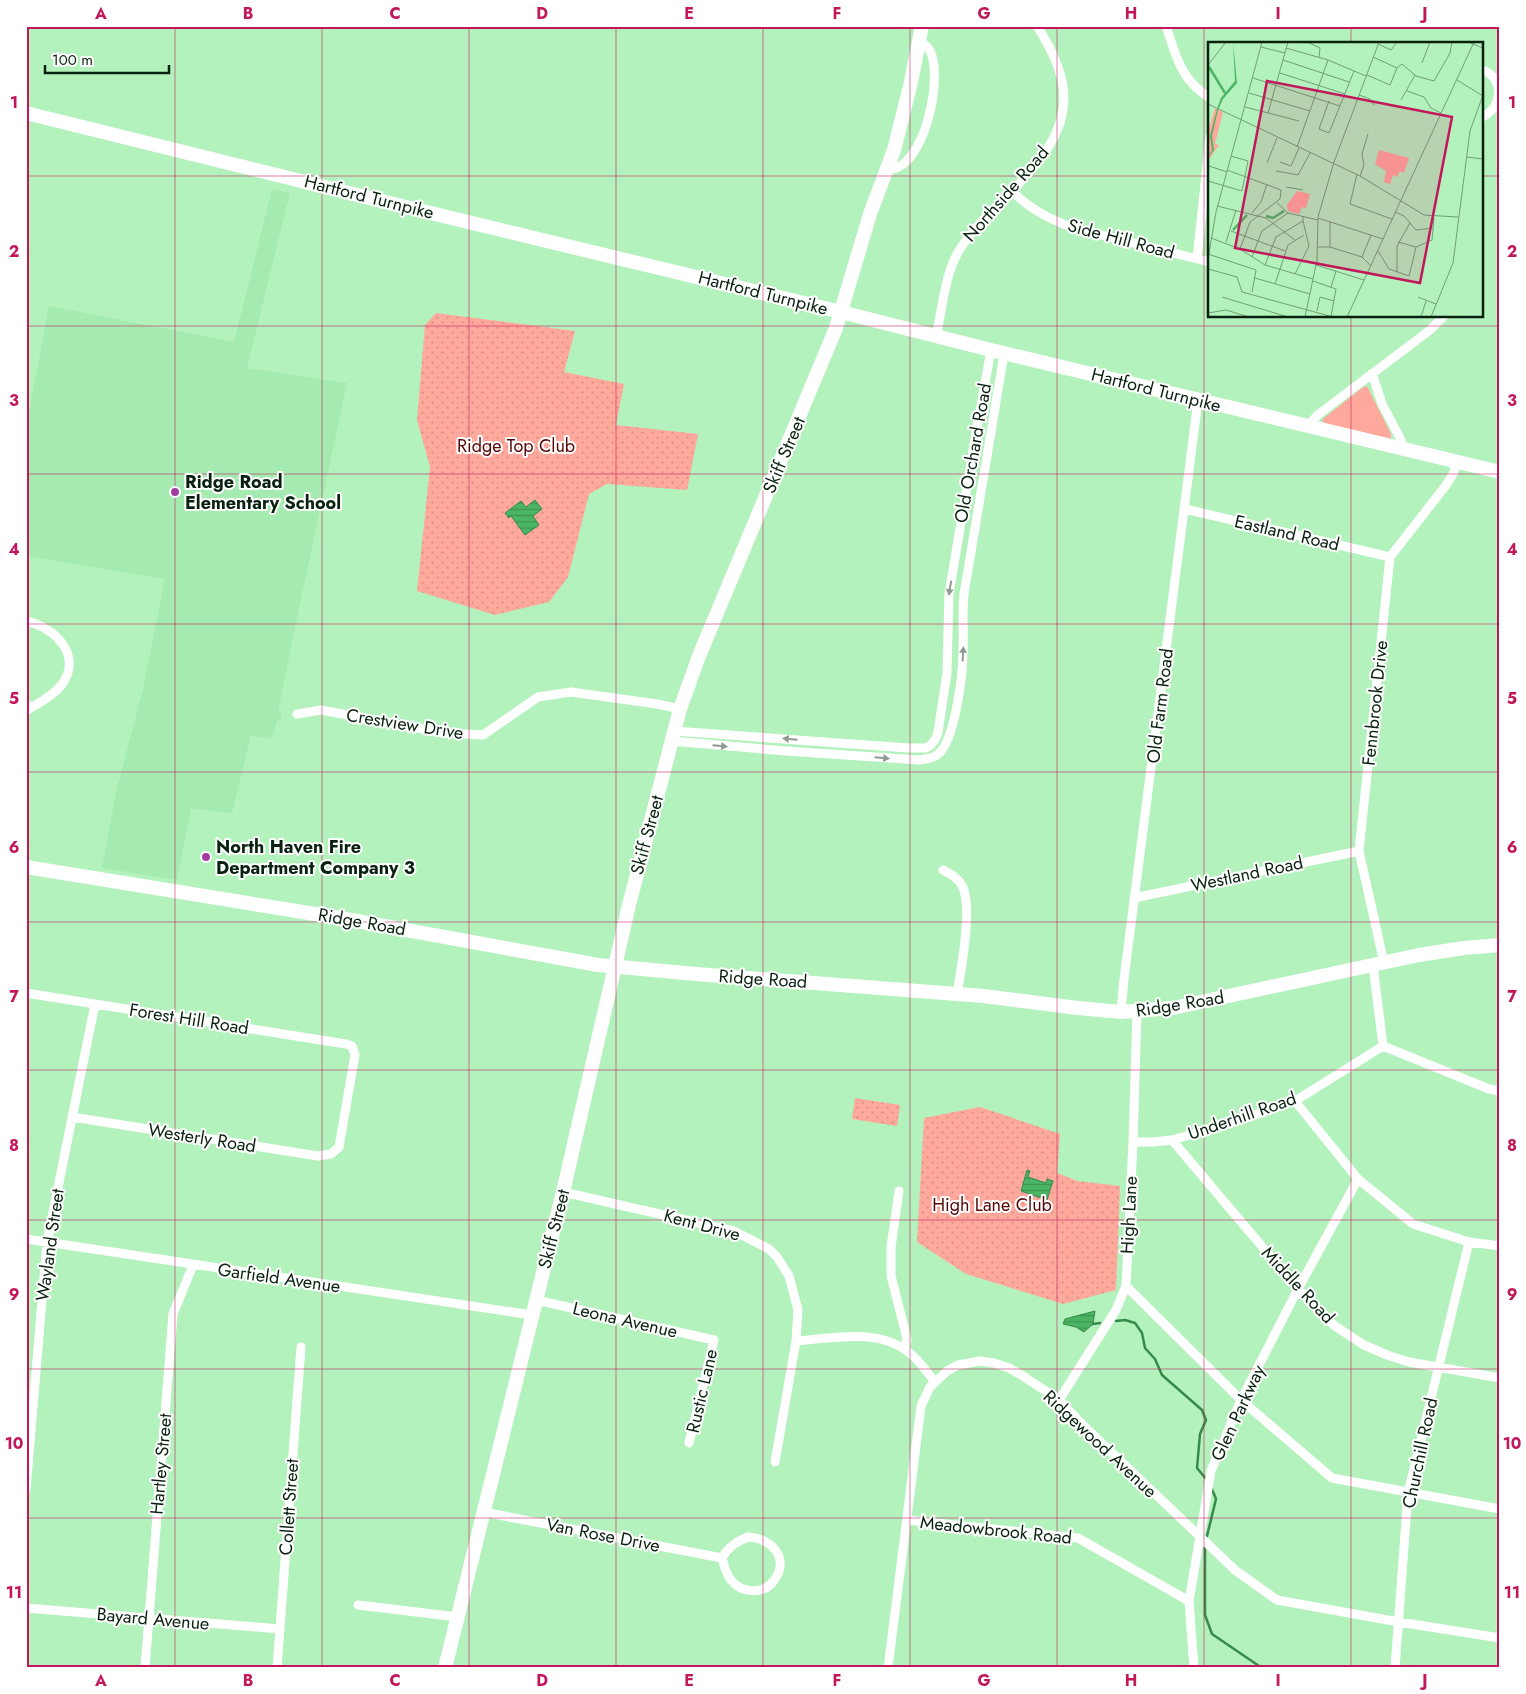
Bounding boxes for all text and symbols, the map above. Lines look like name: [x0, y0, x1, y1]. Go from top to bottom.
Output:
text: A: [94, 2, 107, 25]
text: B: [243, 2, 253, 25]
text: C: [389, 2, 401, 25]
text: D: [536, 2, 548, 25]
text: E: [684, 2, 694, 25]
text: F: [833, 2, 841, 25]
text: G: [977, 2, 991, 25]
text: H: [1125, 2, 1137, 25]
text: I: [1275, 2, 1281, 25]
text: J: [1419, 2, 1428, 25]
scale bar: [45, 42, 169, 74]
inset map: [1208, 42, 1484, 318]
text: 100 m: [52, 49, 93, 71]
text: 1: [10, 91, 18, 114]
text: 1: [1508, 91, 1516, 114]
street label: Northside Road: [957, 140, 1055, 248]
street label: Hartford Turnpike: [301, 168, 437, 226]
street label: Side Hill Road: [1065, 212, 1177, 266]
text: 2: [9, 240, 19, 263]
text: 2: [1507, 240, 1517, 263]
street label: Hartford Turnpike: [695, 264, 831, 322]
street label: Hartford Turnpike: [1088, 361, 1224, 419]
street label: Old Orchard Road: [948, 381, 998, 525]
text: 3: [9, 389, 19, 412]
text: 3: [1507, 389, 1517, 412]
street label: Skiff Street: [756, 412, 812, 497]
park label: Ridge Top Club: [457, 433, 575, 459]
place label: Ridge Road Elementary School: [185, 469, 341, 516]
marker: Ridge Road Elementary School: [169, 486, 181, 498]
street label: Eastland Road: [1232, 508, 1342, 558]
text: 4: [8, 538, 20, 561]
text: 4: [1506, 538, 1518, 561]
one-way arrow: [946, 581, 954, 597]
street label: Fennbrook Drive: [1355, 639, 1395, 767]
one-way arrow: [959, 646, 967, 662]
street label: Old Farm Road: [1140, 647, 1180, 765]
text: 5: [9, 687, 19, 710]
text: 5: [1507, 687, 1517, 710]
street label: Crestview Drive: [345, 702, 465, 746]
one-way arrow: [781, 735, 797, 743]
one-way arrow: [712, 742, 728, 750]
one-way arrow: [874, 754, 890, 762]
street label: Skiff Street: [624, 792, 670, 878]
place label: North Haven Fire Department Company 3: [216, 834, 415, 881]
text: 6: [9, 836, 19, 859]
text: 6: [1507, 836, 1517, 859]
street label: Westland Road: [1189, 849, 1305, 899]
marker: North Haven Fire Department Company 3: [200, 851, 212, 863]
street label: Ridge Road: [316, 901, 408, 943]
street label: Ridge Road: [718, 963, 808, 995]
street label: Ridge Road: [1134, 984, 1226, 1024]
text: 7: [9, 985, 19, 1008]
text: 7: [1507, 985, 1517, 1008]
street label: Forest Hill Road: [127, 997, 251, 1041]
street label: Underhill Road: [1184, 1085, 1300, 1147]
street label: Westerly Road: [146, 1117, 258, 1159]
text: 8: [9, 1134, 19, 1157]
text: 8: [1507, 1134, 1517, 1157]
street label: High Lane: [1114, 1175, 1144, 1255]
street label: Wayland Street: [29, 1186, 71, 1303]
street label: Skiff Street: [532, 1186, 577, 1271]
park label: High Lane Club: [932, 1192, 1052, 1218]
street label: Kent Drive: [661, 1202, 743, 1248]
street label: Middle Road: [1255, 1241, 1341, 1329]
street label: Garfield Avenue: [216, 1257, 342, 1299]
text: 9: [9, 1283, 19, 1306]
text: 9: [1507, 1283, 1517, 1306]
street label: Leona Avenue: [570, 1295, 680, 1345]
street label: Rustic Lane: [680, 1347, 724, 1435]
street label: Glen Parkway: [1204, 1361, 1272, 1465]
street label: Ridgewood Avenue: [1037, 1384, 1163, 1504]
street label: Churchill Road: [1396, 1395, 1444, 1511]
street label: Hartley Street: [144, 1412, 178, 1516]
text: 10: [5, 1432, 23, 1455]
text: 10: [1503, 1432, 1521, 1455]
street label: Collett Street: [273, 1457, 305, 1556]
street label: Meadowbrook Road: [919, 1509, 1073, 1551]
street label: Van Rose Drive: [544, 1511, 662, 1559]
text: 11: [6, 1581, 22, 1604]
text: 11: [1504, 1581, 1520, 1604]
street label: Bayard Avenue: [96, 1601, 210, 1637]
text: A: [94, 1669, 107, 1692]
text: B: [243, 1669, 253, 1692]
text: C: [389, 1669, 401, 1692]
text: D: [536, 1669, 548, 1692]
text: E: [684, 1669, 694, 1692]
text: F: [833, 1669, 841, 1692]
text: G: [977, 1669, 991, 1692]
text: H: [1125, 1669, 1137, 1692]
text: I: [1275, 1669, 1281, 1692]
text: J: [1419, 1669, 1428, 1692]

